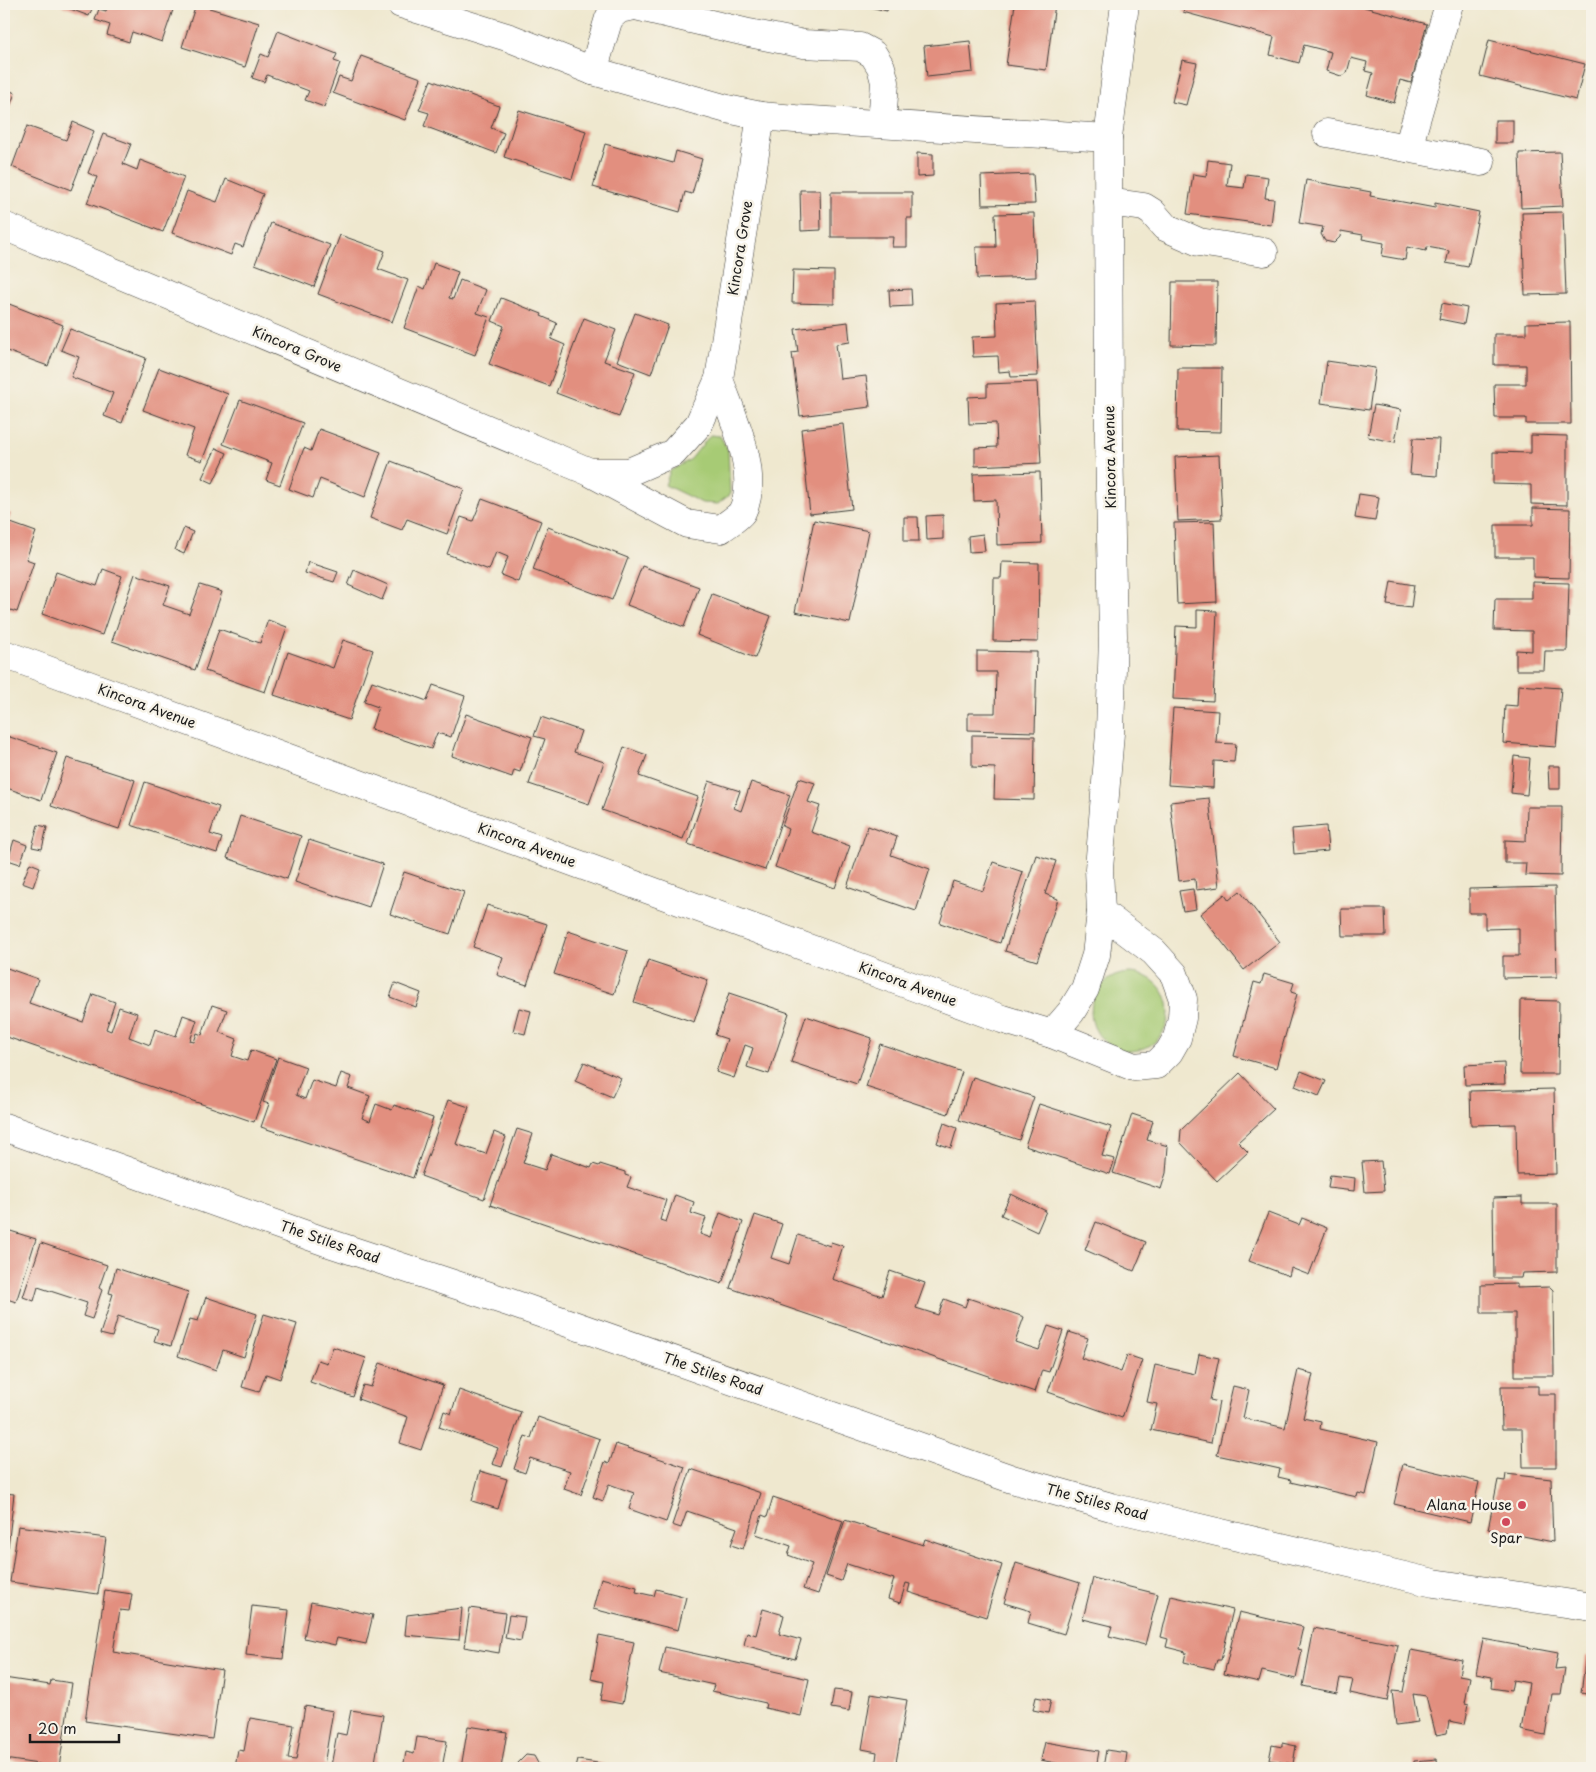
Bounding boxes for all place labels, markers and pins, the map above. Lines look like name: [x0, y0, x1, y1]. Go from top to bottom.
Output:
place label: Alana House: [1426, 1494, 1512, 1515]
marker: Alana House: [1516, 1499, 1528, 1511]
marker: Spar: [1500, 1516, 1512, 1528]
place label: Spar: [1490, 1527, 1522, 1548]

